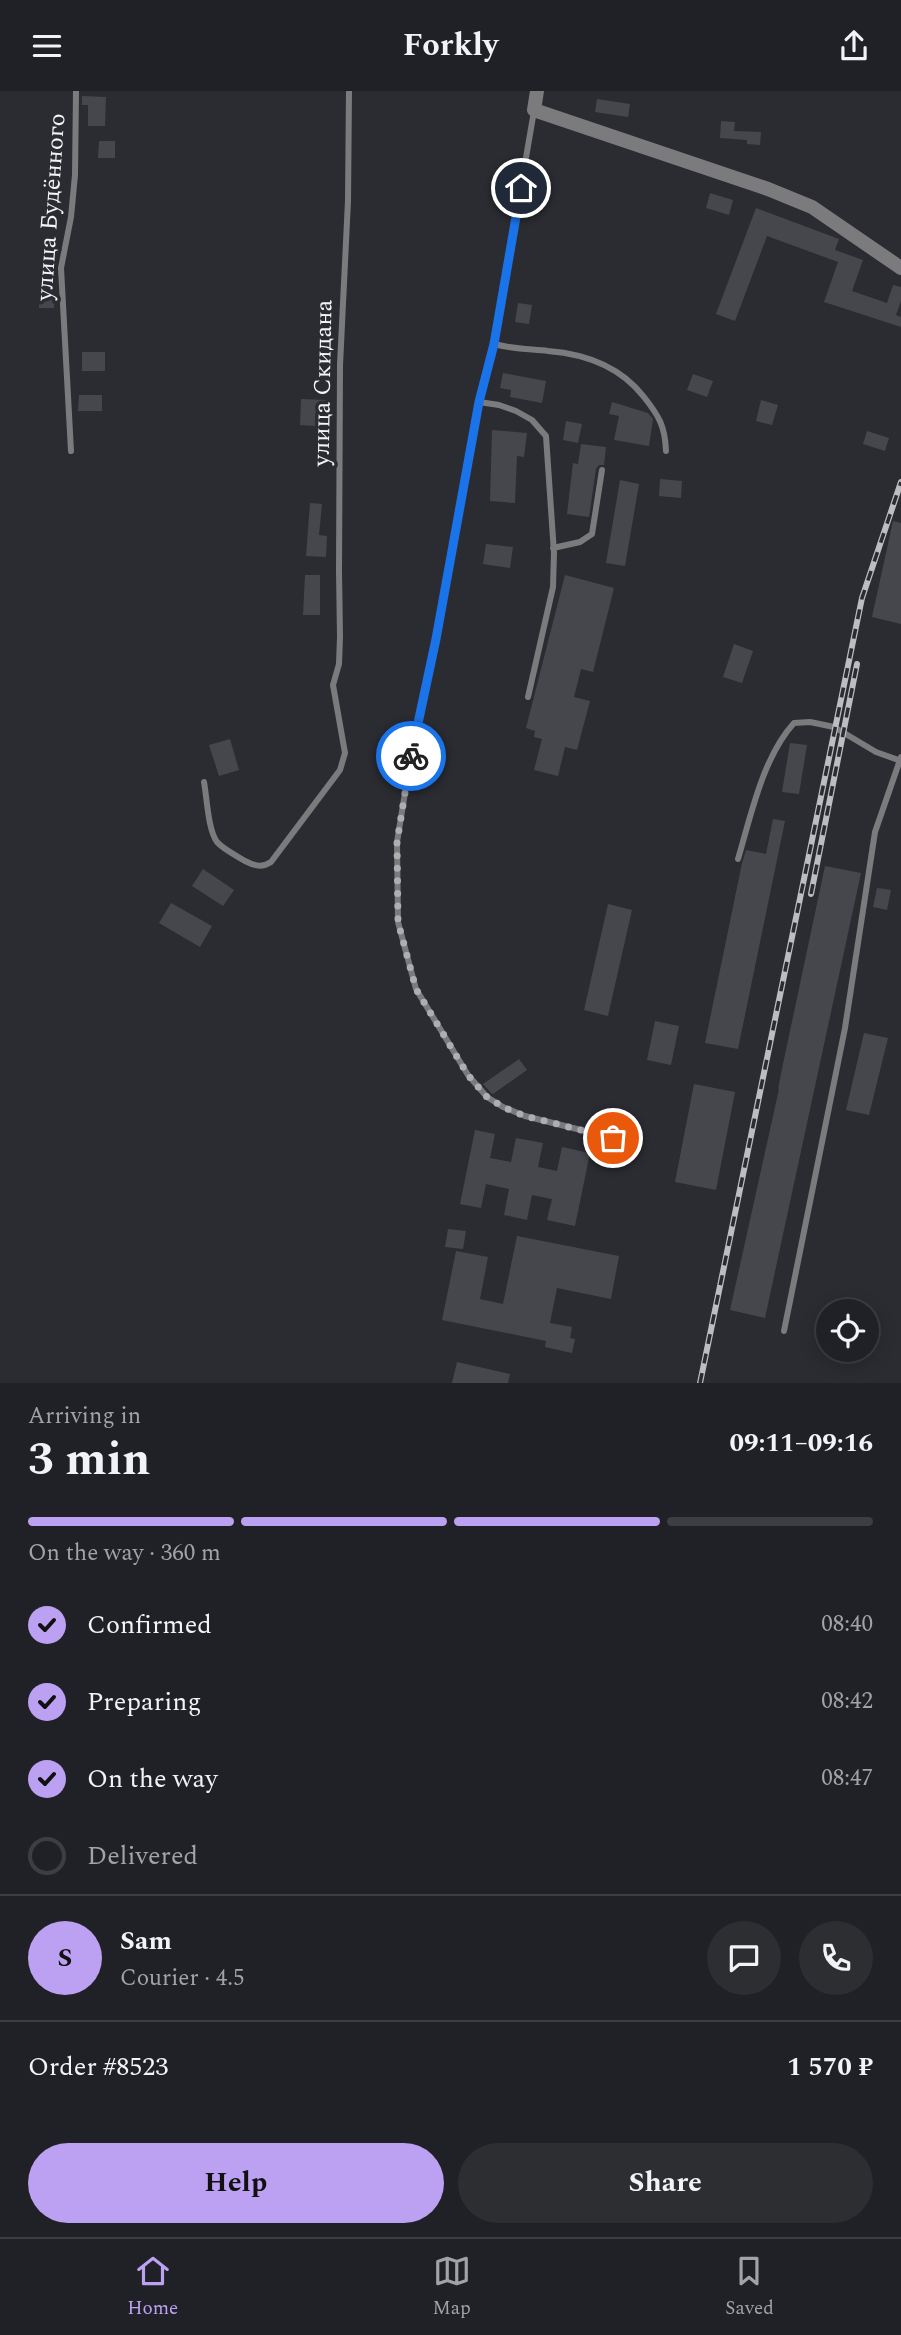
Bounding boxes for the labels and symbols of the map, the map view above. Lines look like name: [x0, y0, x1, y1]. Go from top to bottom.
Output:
street label: улица Будённого: [26, 112, 76, 303]
pin: [491, 158, 551, 218]
street label: улица Скидана: [304, 299, 342, 468]
courier: [376, 721, 446, 791]
pin: [583, 1108, 643, 1168]

